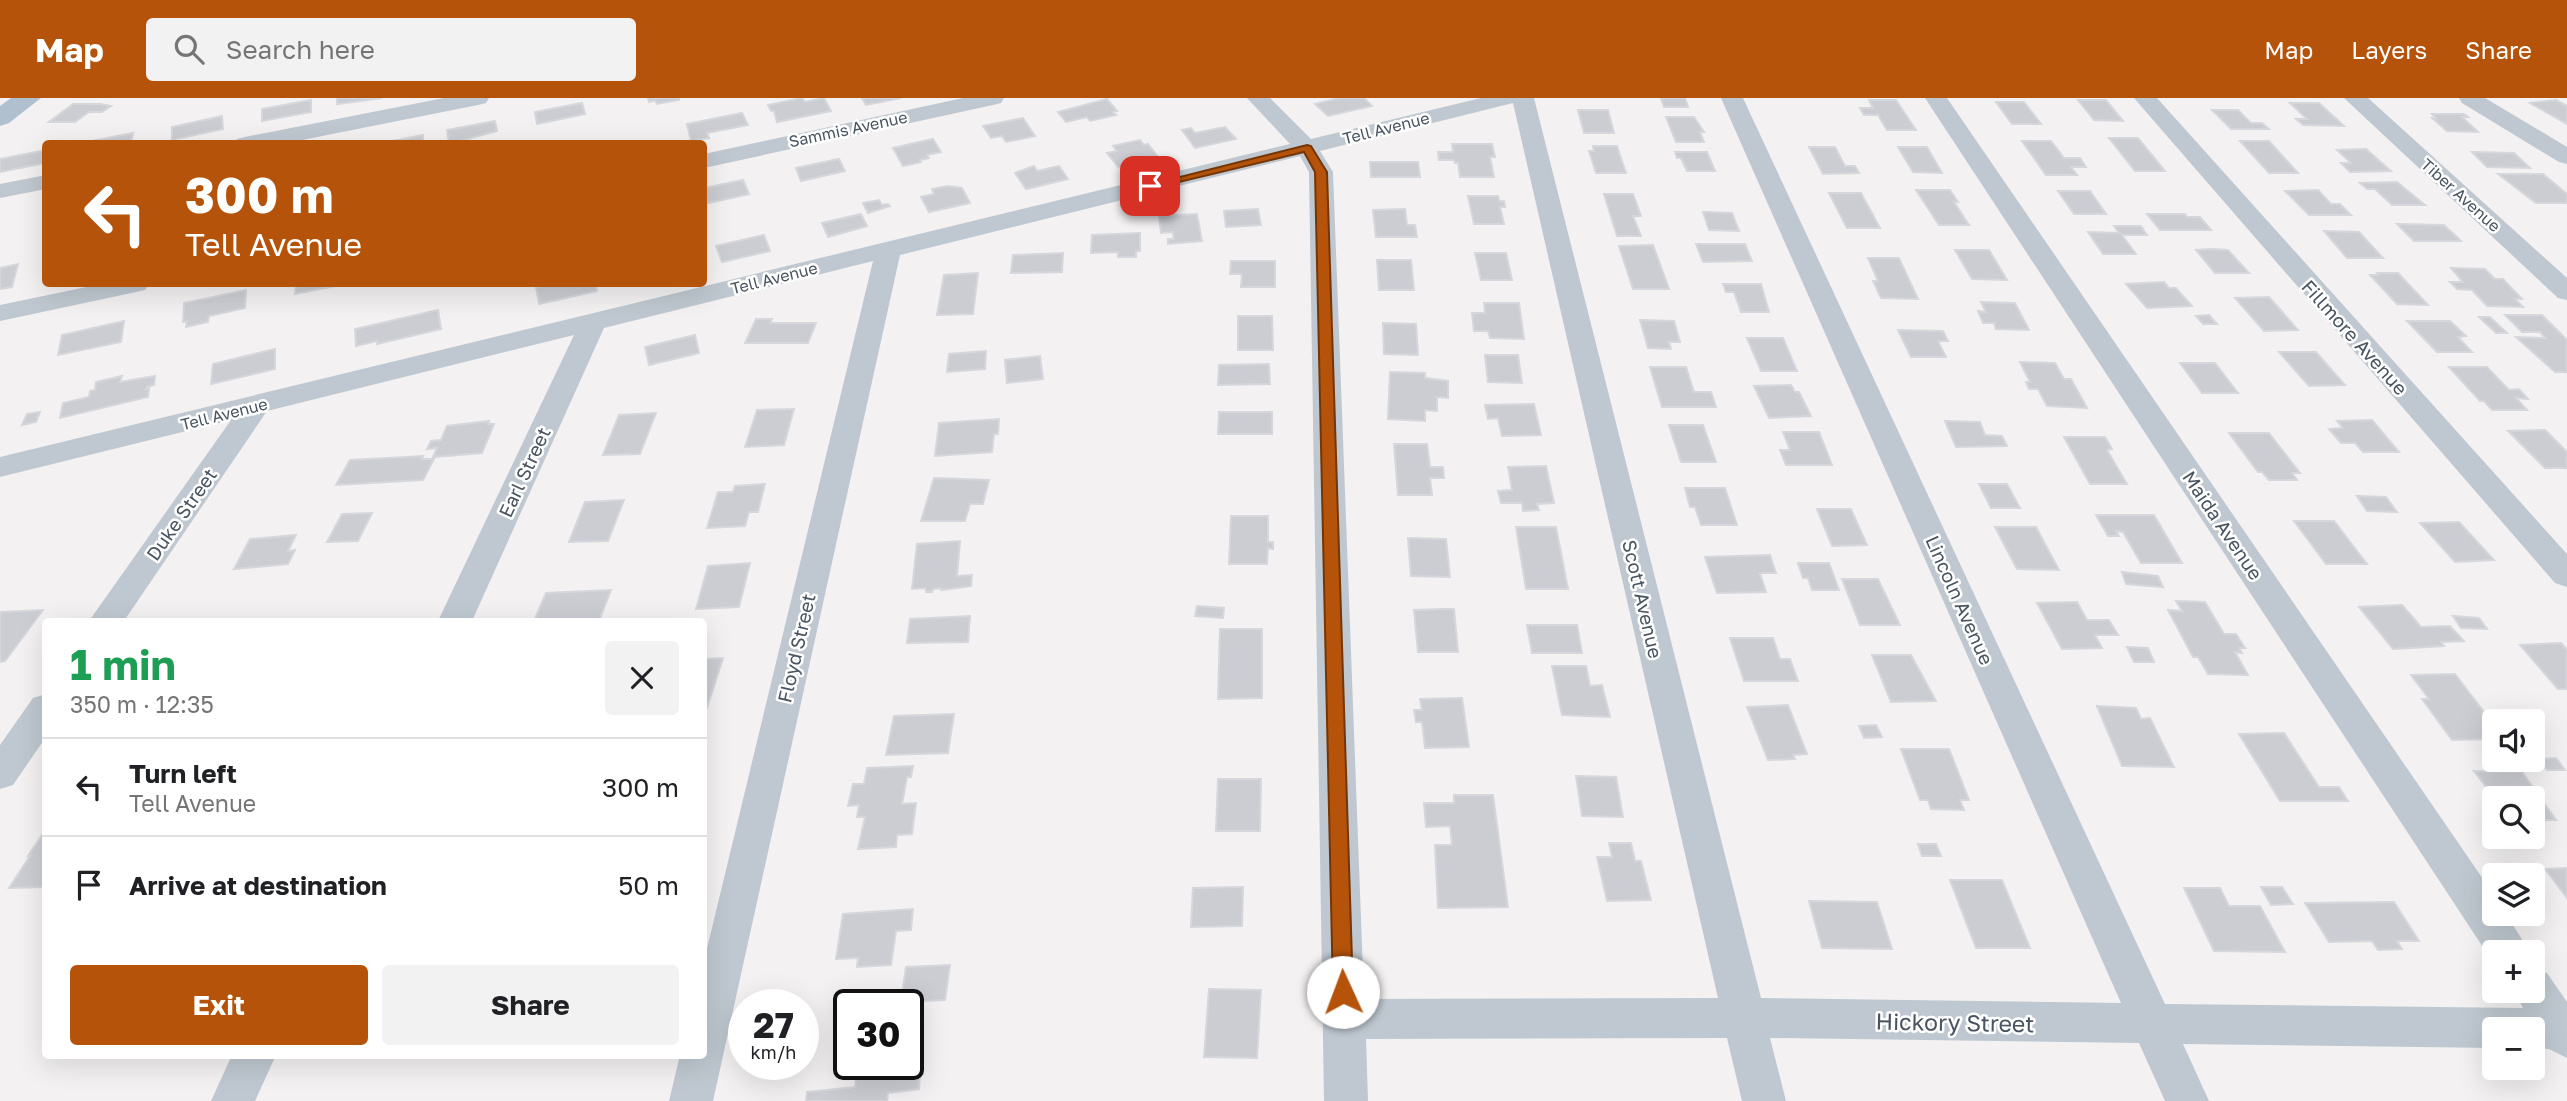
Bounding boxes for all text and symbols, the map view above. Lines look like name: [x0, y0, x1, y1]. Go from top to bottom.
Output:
search box: [146, 18, 636, 81]
text: Map: [35, 30, 104, 69]
icon: search: [170, 30, 208, 68]
text: Search here: [226, 34, 375, 65]
text: Map: [2264, 35, 2313, 64]
text: Layers: [2351, 35, 2427, 64]
text: Share: [2465, 35, 2532, 64]
street label: Sammis Avenue: [787, 107, 909, 151]
street label: Tell Avenue: [1341, 108, 1431, 148]
street label: Tiber Avenue: [2417, 154, 2505, 236]
pin: [1120, 156, 1180, 216]
text: 300 m: [185, 165, 334, 224]
icon: arrive: [1131, 167, 1169, 205]
icon: left: [70, 168, 161, 259]
text: Tell Avenue: [185, 225, 362, 263]
street label: Tell Avenue: [729, 258, 819, 298]
street label: Fillmore Avenue: [2297, 275, 2413, 399]
street label: Tell Avenue: [179, 394, 269, 434]
street label: Earl Street: [493, 423, 555, 521]
street label: Duke Street: [141, 464, 221, 564]
street label: Maida Avenue: [2178, 466, 2268, 584]
street label: Lincoln Avenue: [1921, 532, 1999, 668]
street label: Scott Avenue: [1618, 538, 1668, 660]
street label: Floyd Street: [772, 591, 820, 705]
text: 1 min: [70, 639, 176, 689]
button: close: [605, 641, 679, 715]
text: 350 m · 12:35: [70, 690, 214, 718]
map controls: [2482, 709, 2545, 1080]
button: sound: [2482, 709, 2545, 772]
text: Turn left: [129, 758, 237, 789]
icon: left: [70, 768, 108, 806]
text: 300 m: [602, 772, 679, 803]
button: search: [2482, 786, 2545, 849]
text: Tell Avenue: [129, 789, 256, 817]
button: layers: [2482, 863, 2545, 926]
icon: arrive: [70, 866, 108, 904]
text: Arrive at destination: [129, 870, 387, 901]
text: 50 m: [618, 870, 679, 901]
button: +: [2482, 940, 2545, 1003]
position arrow: [1306, 955, 1380, 1029]
button: Exit: [70, 965, 368, 1045]
button: Share: [382, 965, 679, 1045]
speed limit sign: 30: [833, 989, 924, 1080]
text: 27: [753, 1004, 794, 1046]
street label: Hickory Street: [1875, 1007, 2035, 1037]
button: −: [2482, 1017, 2545, 1080]
text: km/h: [751, 1041, 796, 1063]

